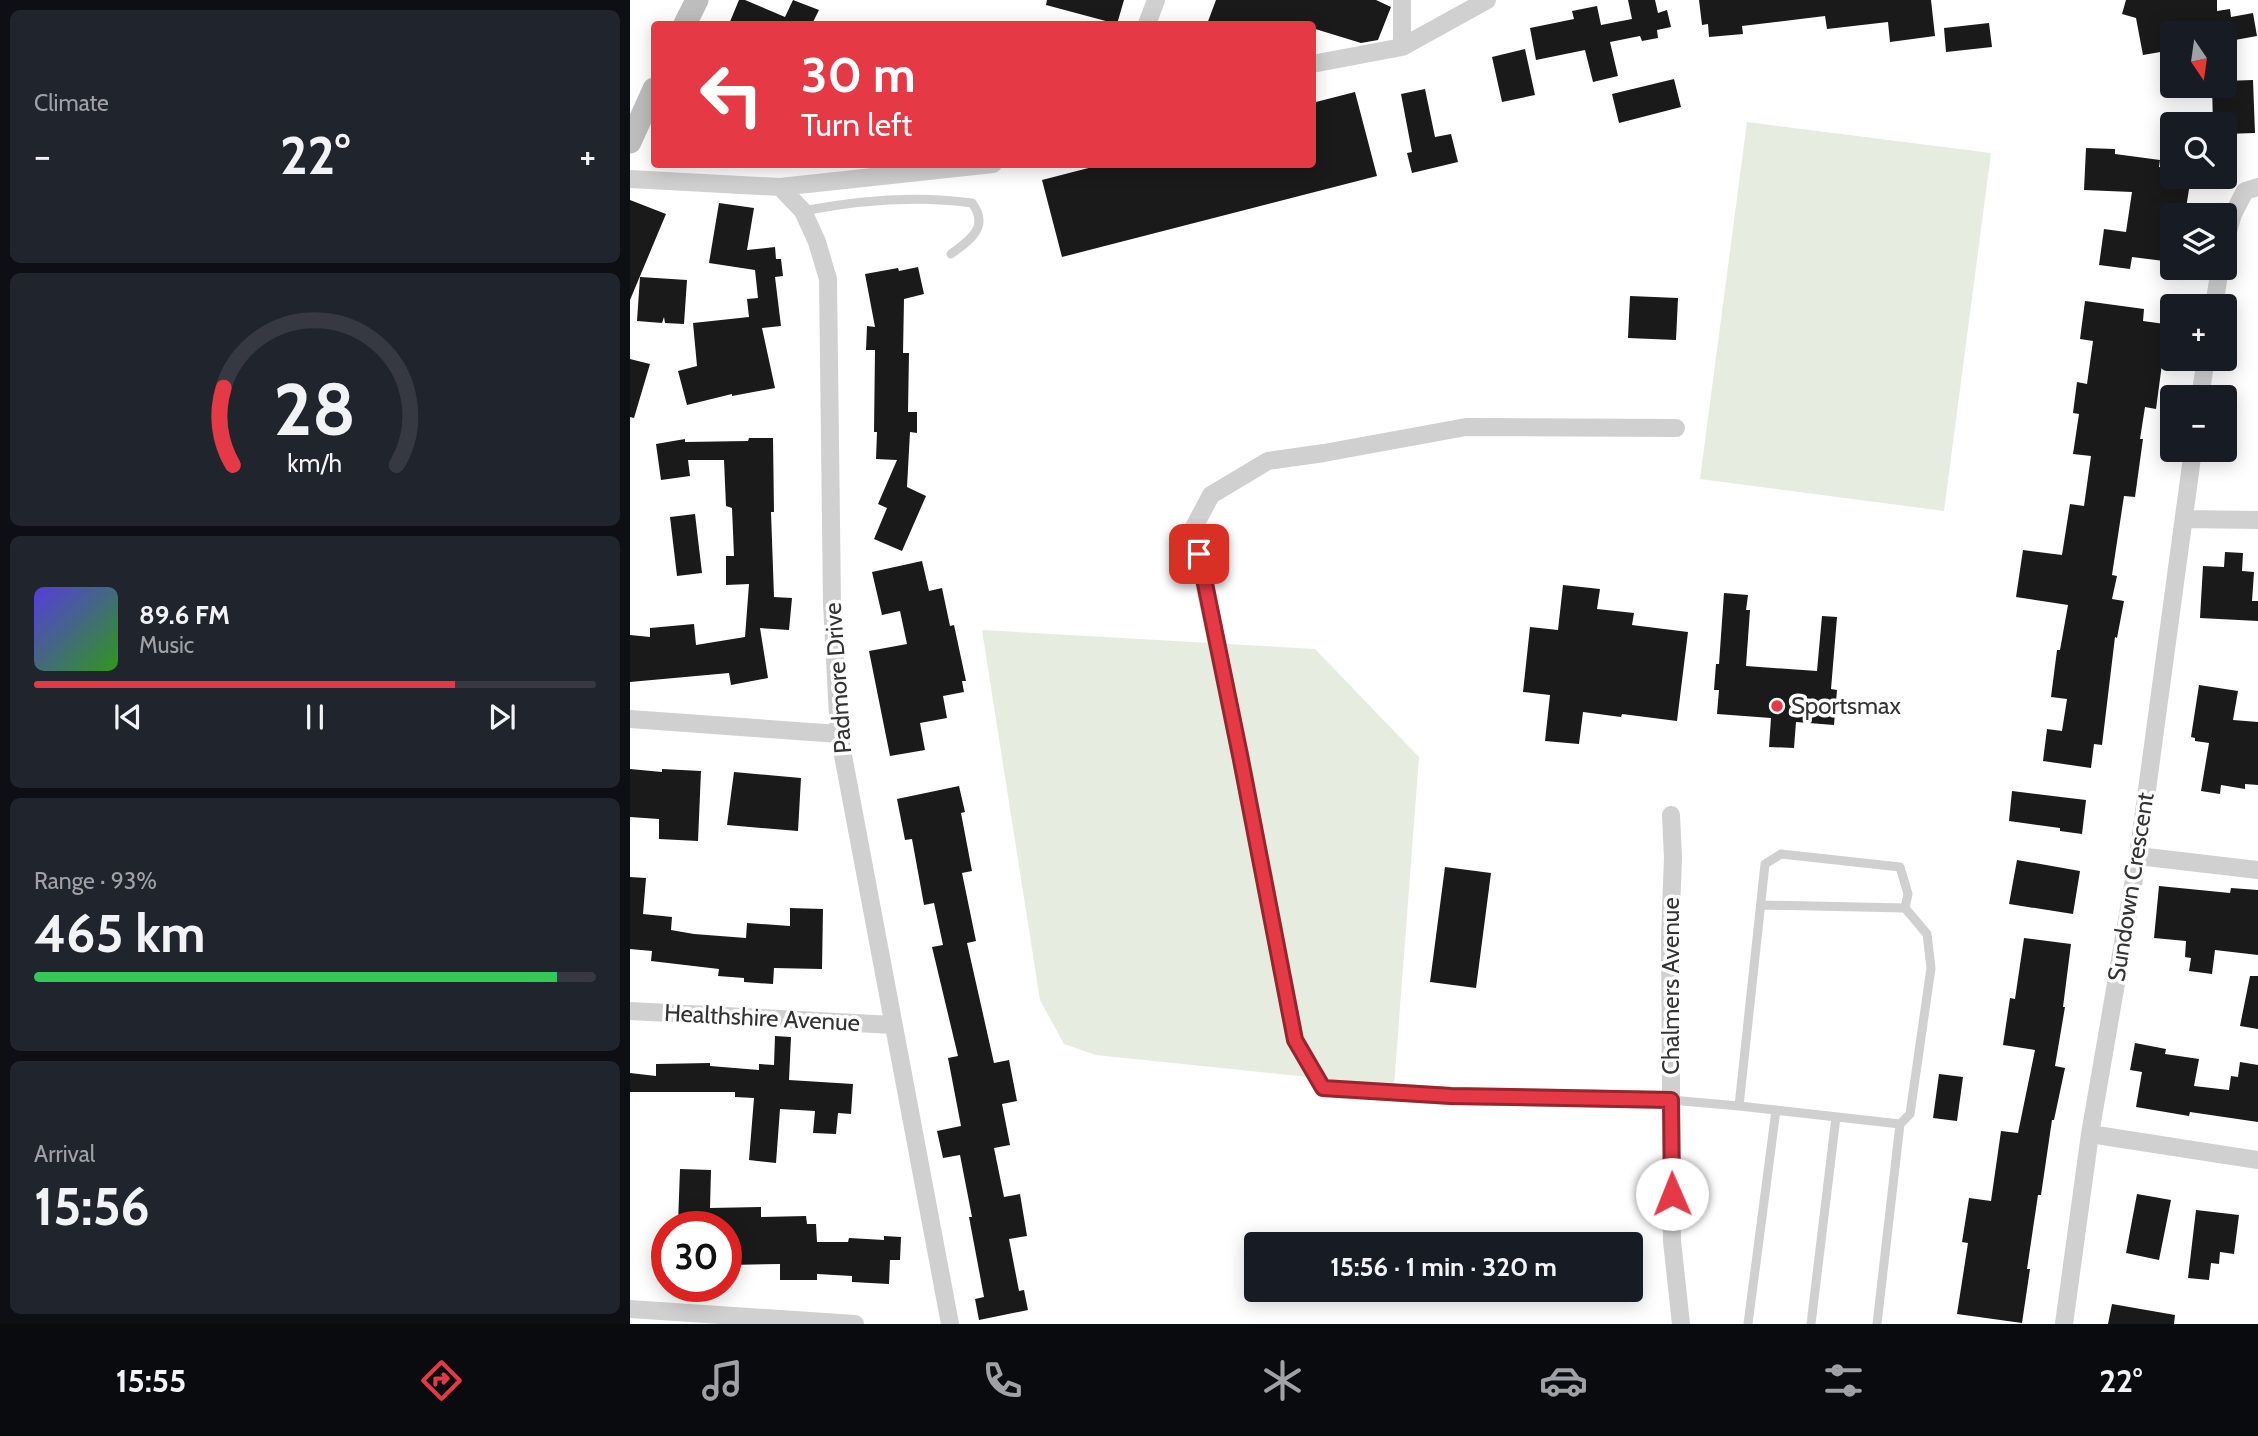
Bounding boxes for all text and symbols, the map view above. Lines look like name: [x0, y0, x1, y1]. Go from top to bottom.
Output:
north arrow: [2160, 21, 2236, 98]
map controls: [2160, 21, 2237, 462]
text: 30 m: [801, 45, 916, 104]
icon: left: [686, 49, 777, 140]
text: Climate: [34, 89, 109, 117]
text: Turn left: [801, 105, 912, 144]
button: search: [2160, 112, 2237, 189]
text: 22°: [280, 124, 350, 187]
text: −: [34, 132, 51, 179]
text: +: [579, 132, 596, 179]
button: layers: [2160, 203, 2237, 280]
button: +: [2160, 294, 2237, 371]
text: 28: [274, 366, 356, 454]
button: −: [2160, 385, 2237, 462]
text: km/h: [288, 448, 342, 478]
pin: [1169, 524, 1229, 584]
icon: arrive: [1180, 535, 1218, 573]
text: 89.6 FM: [139, 599, 230, 631]
street label: Padmore Drive: [818, 602, 857, 755]
text: Music: [139, 631, 194, 659]
place label: Sportsmax: [1791, 691, 1902, 720]
icon: previous: [109, 698, 147, 736]
icon: pause: [296, 698, 334, 736]
icon: next: [483, 698, 521, 736]
marker: Sportsmax: [1769, 698, 1785, 714]
street label: Sundown Crescent: [2101, 790, 2160, 983]
text: Range · 93%: [34, 867, 157, 895]
street label: Chalmers Avenue: [1656, 897, 1685, 1075]
text: 465 km: [34, 902, 206, 965]
street label: Healthshire Avenue: [663, 998, 861, 1037]
text: Arrival: [34, 1140, 95, 1168]
position arrow: [1635, 1157, 1709, 1231]
text: 15:56: [34, 1175, 150, 1238]
speed limit sign: 30: [651, 1211, 742, 1302]
text: 15:56 · 1 min · 320 m: [1330, 1251, 1557, 1283]
icon: directions: [417, 1356, 466, 1405]
icon: music: [698, 1356, 747, 1405]
icon: phone: [978, 1356, 1027, 1405]
icon: climate: [1258, 1356, 1307, 1405]
icon: car: [1539, 1356, 1588, 1405]
icon: filters: [1819, 1356, 1868, 1405]
text: 15:55: [116, 1361, 186, 1400]
text: 22°: [2099, 1361, 2142, 1400]

